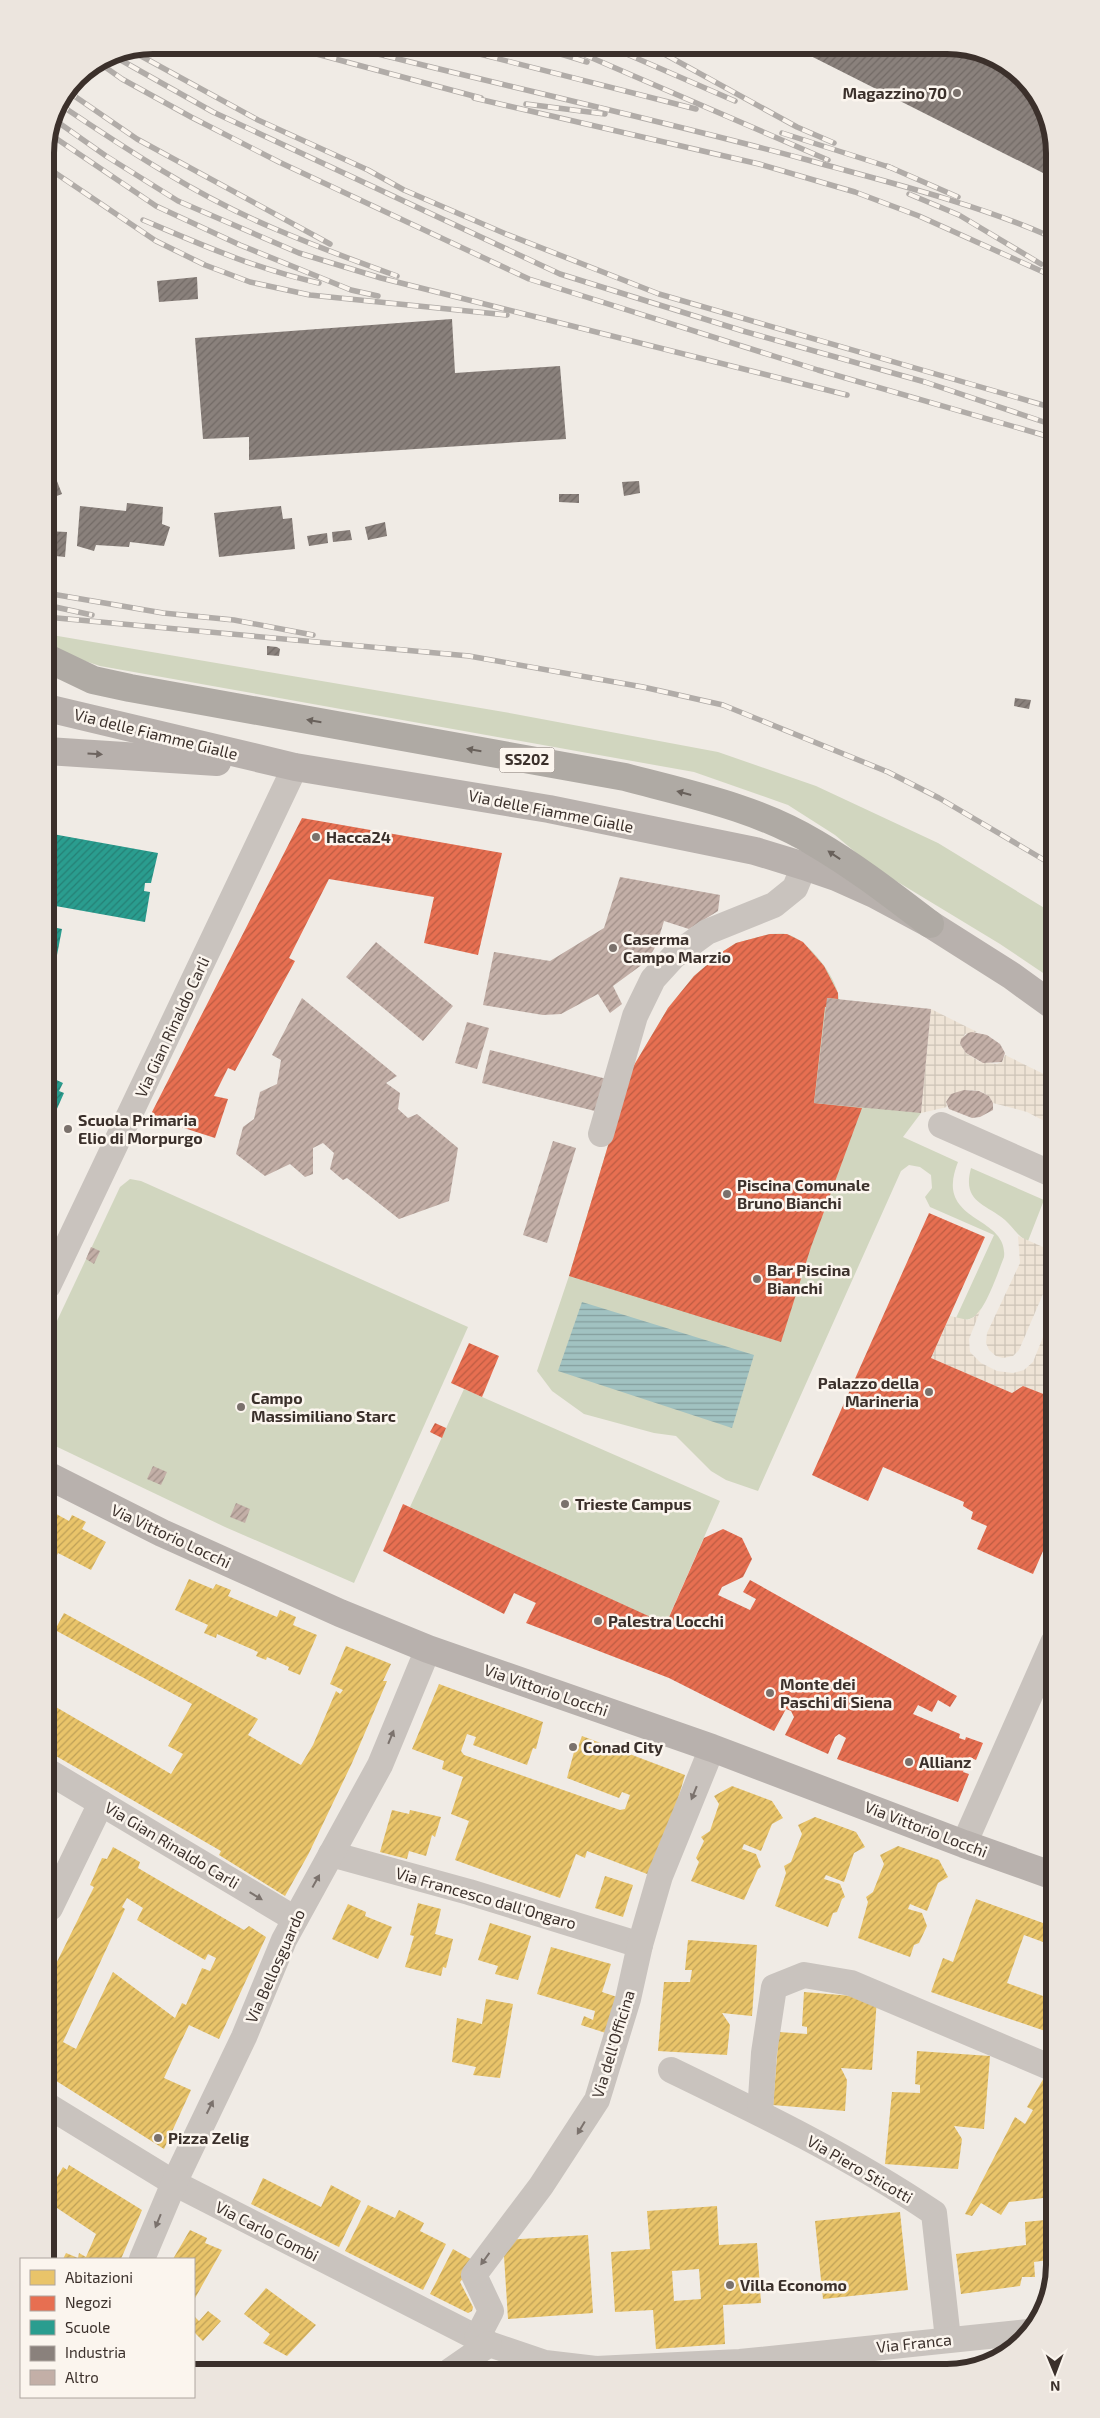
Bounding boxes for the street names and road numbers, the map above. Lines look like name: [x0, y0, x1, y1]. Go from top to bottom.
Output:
street label: Via delle Fiamme Gialle: [72, 704, 240, 763]
road number: SS202: [500, 748, 554, 772]
street label: Via delle Fiamme Gialle: [467, 785, 635, 836]
street label: Via Gian Rinaldo Carli: [131, 953, 213, 1100]
street label: Via Vittorio Locchi: [108, 1500, 234, 1572]
street label: Via Vittorio Locchi: [482, 1659, 611, 1720]
street label: Via Vittorio Locchi: [862, 1796, 990, 1861]
street label: Via Gian Rinaldo Carli: [102, 1797, 243, 1892]
street label: Via Francesco dall'Ongaro: [394, 1863, 579, 1932]
street label: Via Bellosguardo: [241, 1906, 308, 2026]
street label: Via dell'Officina: [587, 1988, 638, 2100]
street label: Via Piero Sticotti: [804, 2131, 916, 2206]
street label: Via Carlo Combi: [213, 2196, 322, 2265]
street label: Via Franca: [875, 2329, 952, 2356]

